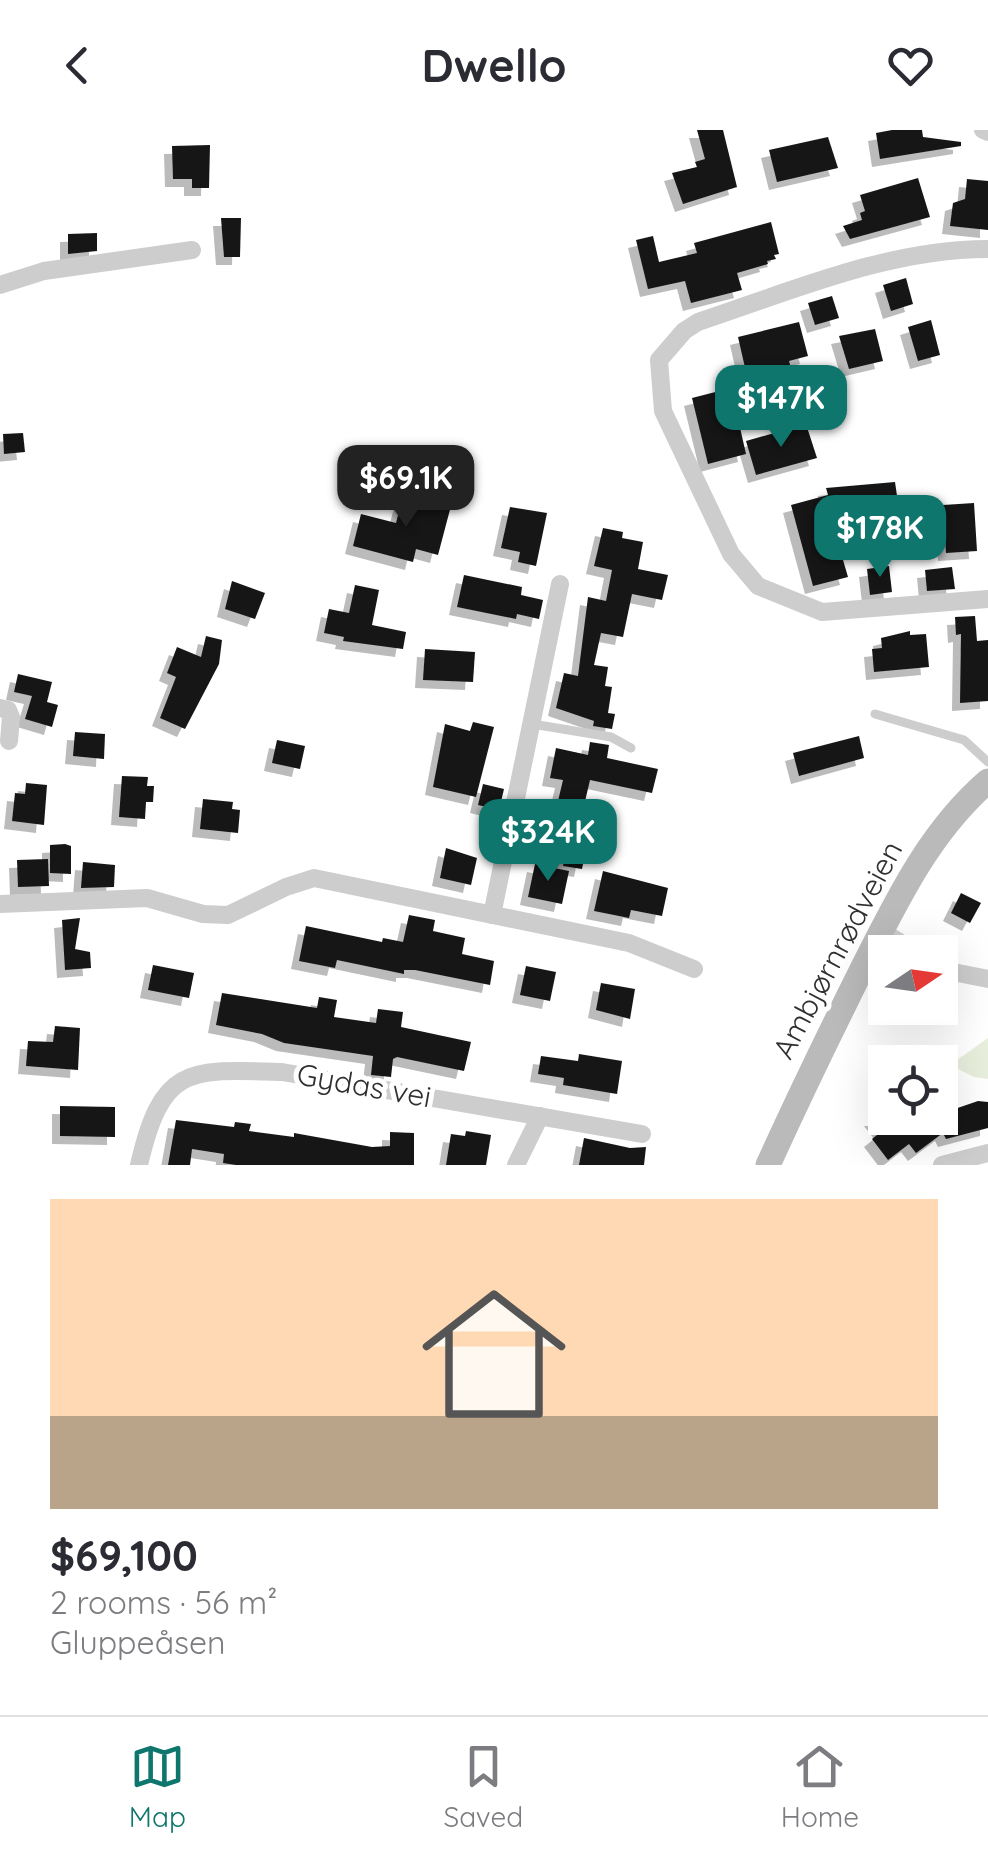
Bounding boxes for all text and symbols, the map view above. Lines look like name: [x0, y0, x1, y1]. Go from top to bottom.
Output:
text: Dwello: [421, 37, 567, 93]
icon: back: [50, 38, 105, 93]
icon: heart: [883, 38, 938, 93]
pin: $147K: [711, 365, 851, 450]
text: $147K: [737, 377, 825, 417]
pin: $69.1K: [325, 445, 487, 530]
text: $69.1K: [359, 457, 453, 497]
pin: $178K: [810, 495, 950, 580]
text: $178K: [836, 507, 924, 547]
pin: $324K: [478, 799, 618, 884]
text: $324K: [501, 811, 595, 851]
street label: Ambjørnrødveien: [764, 834, 911, 1065]
north arrow: [868, 935, 958, 1025]
map controls: [868, 935, 958, 1135]
button: locate: [868, 1045, 958, 1135]
street label: Gydas vei: [294, 1055, 434, 1115]
icon: home: [404, 1264, 584, 1444]
text: $69,100: [50, 1529, 198, 1582]
text: 2 rooms · 56 m²: [50, 1582, 277, 1622]
text: Gluppeåsen: [50, 1622, 226, 1662]
tab: Map: [129, 1739, 186, 1834]
tab: Saved: [443, 1739, 523, 1834]
tab: Home: [781, 1739, 859, 1834]

